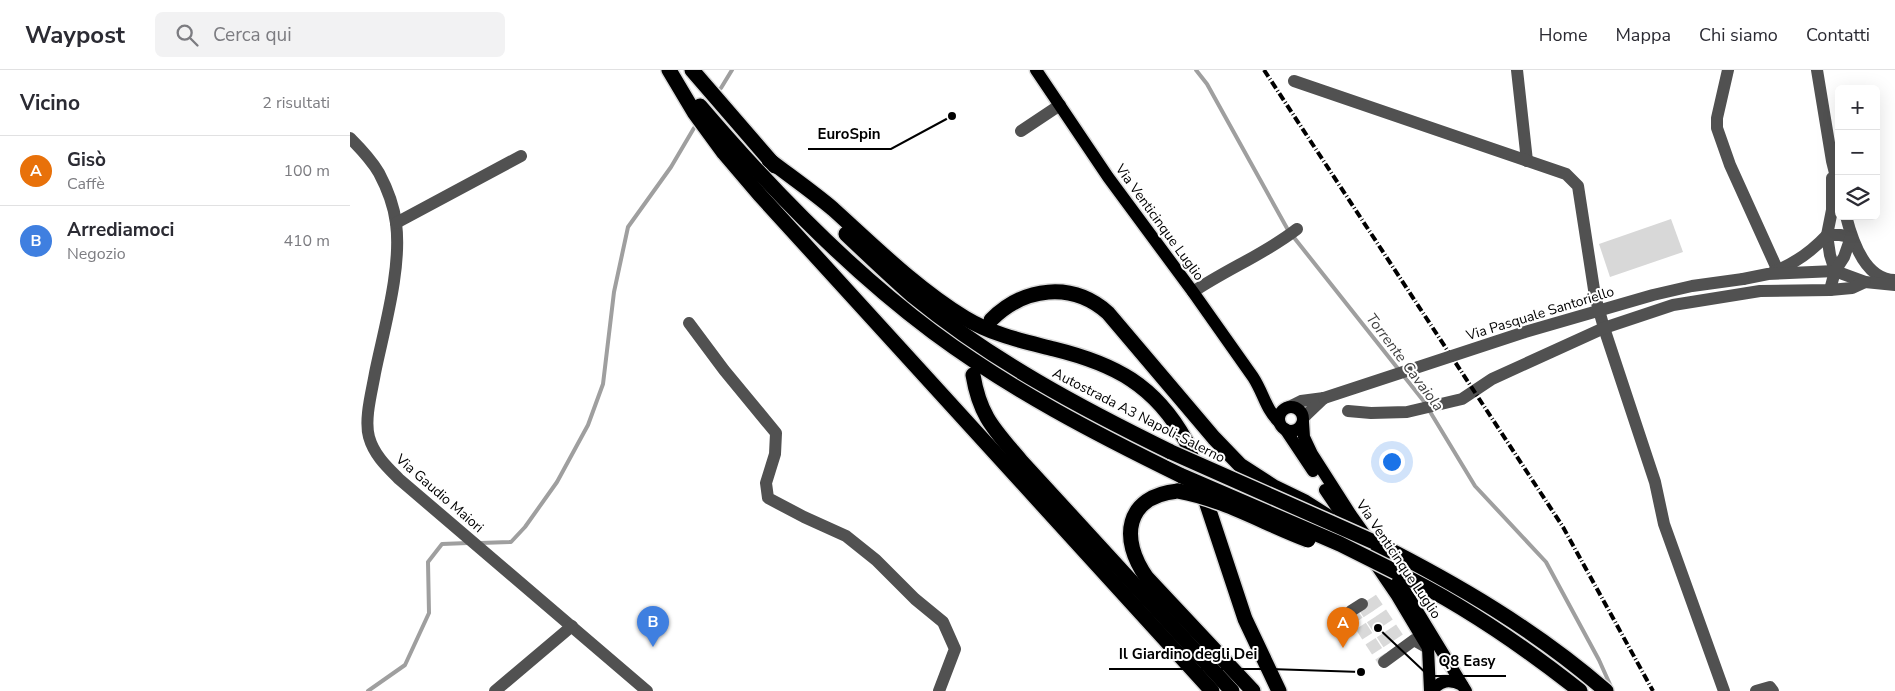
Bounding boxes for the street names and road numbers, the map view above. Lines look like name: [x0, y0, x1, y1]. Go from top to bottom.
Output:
street label: Via Venticinque Luglio: [1110, 159, 1208, 285]
street label: Via Pasquale Santoriello: [1463, 282, 1617, 345]
street label: Autostrada A3 Napoli-Salerno: [1049, 364, 1228, 467]
street label: Via Gaudio Maiori: [391, 449, 488, 537]
street label: Via Venticinque Luglio: [1351, 495, 1446, 623]

